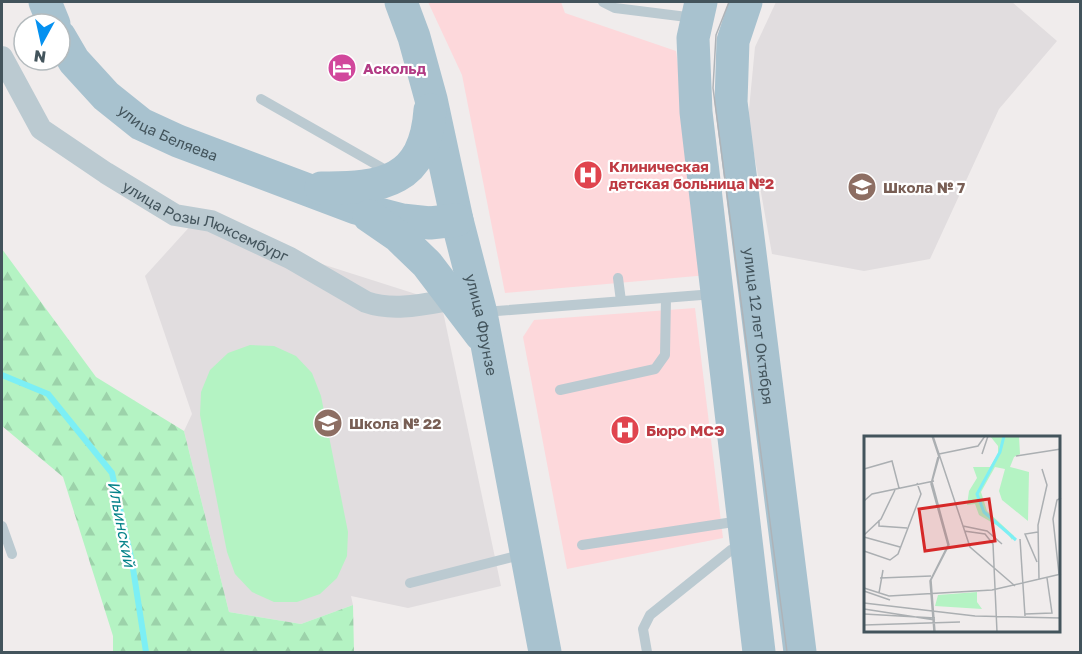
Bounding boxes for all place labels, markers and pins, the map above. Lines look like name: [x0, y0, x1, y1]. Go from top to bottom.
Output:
hotel icon: Аскольд: [326, 52, 358, 84]
place label: Аскольд: [363, 59, 427, 77]
place label: Клиническая детская больница №2: [609, 157, 774, 192]
hospital icon: Клиническая детская больница №2: [572, 159, 604, 191]
school or university icon: Школа № 7: [846, 171, 878, 203]
place label: Школа № 7: [883, 178, 965, 196]
school or university icon: Школа № 22: [312, 407, 344, 439]
place label: Школа № 22: [349, 414, 441, 432]
hospital icon: Бюро МСЭ: [609, 414, 641, 446]
place label: Бюро МСЭ: [646, 421, 725, 439]

